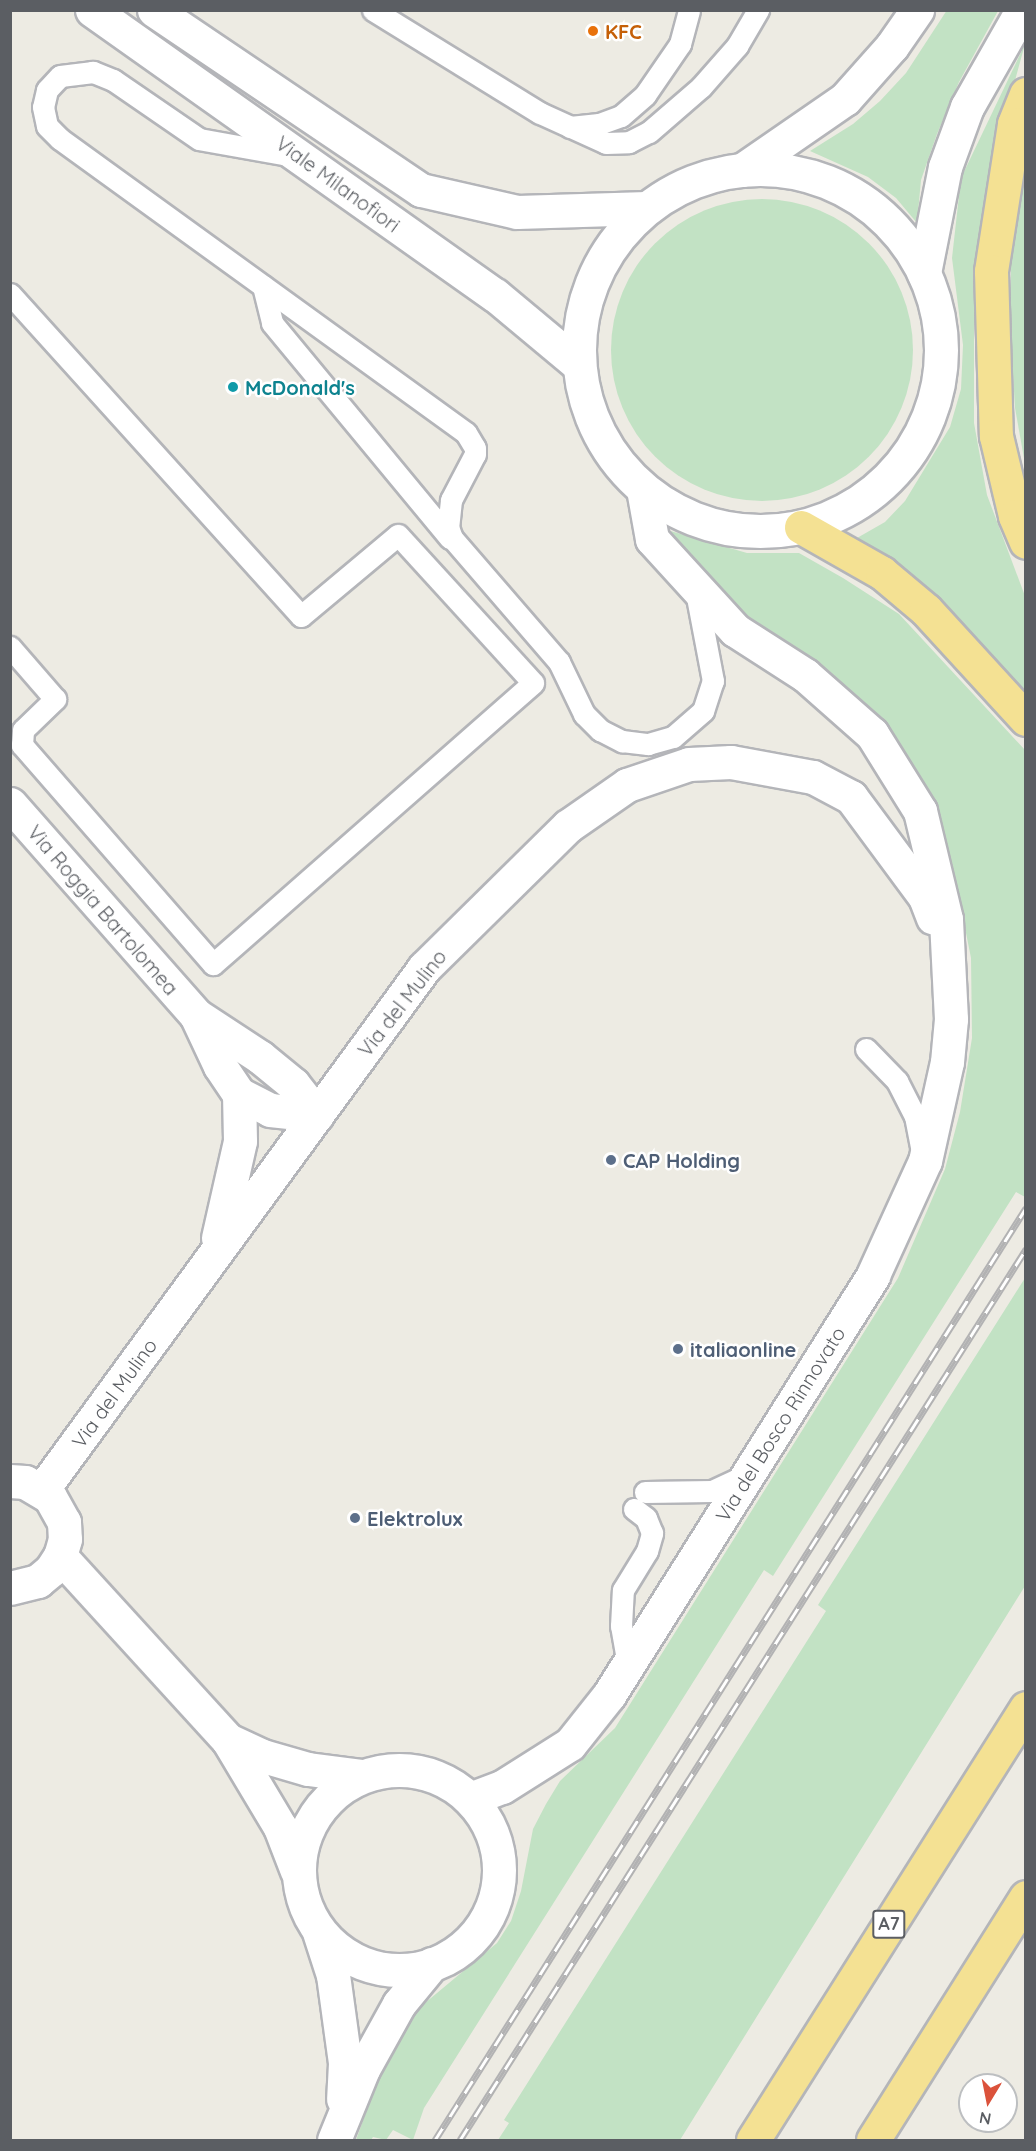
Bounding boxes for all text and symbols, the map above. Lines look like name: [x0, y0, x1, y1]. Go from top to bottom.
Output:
place label: KFC: [605, 19, 642, 43]
marker: KFC: [586, 24, 600, 38]
street label: Viale Milanofiori: [271, 131, 405, 237]
place label: McDonald's: [245, 375, 355, 399]
marker: McDonald's: [226, 380, 240, 394]
street label: Via Roggia Bartolomea: [23, 820, 183, 1000]
street label: Via del Mulino: [353, 945, 451, 1061]
place label: CAP Holding: [623, 1148, 740, 1172]
marker: CAP Holding: [604, 1153, 618, 1167]
street label: Via del Bosco Rinnovato: [710, 1322, 850, 1526]
street label: Via del Mulino: [66, 1334, 162, 1452]
place label: italiaonline: [690, 1337, 796, 1361]
marker: italiaonline: [671, 1342, 685, 1356]
place label: Elektrolux: [367, 1506, 462, 1530]
marker: Elektrolux: [348, 1511, 362, 1525]
road number: A7: [871, 1909, 907, 1939]
north arrow: [958, 2073, 1018, 2133]
text: N: [978, 2108, 993, 2130]

